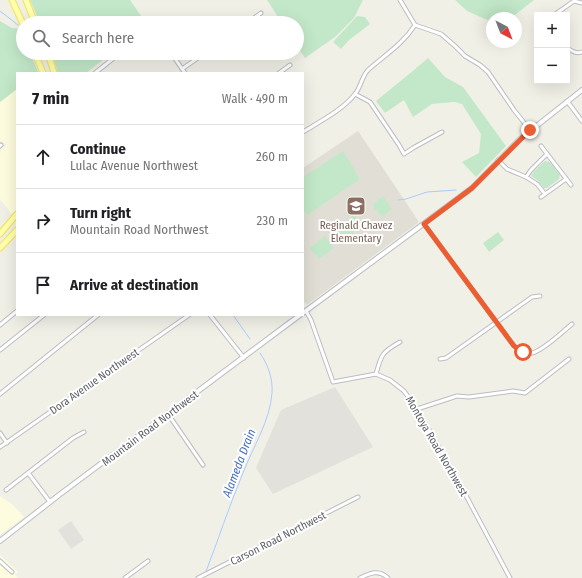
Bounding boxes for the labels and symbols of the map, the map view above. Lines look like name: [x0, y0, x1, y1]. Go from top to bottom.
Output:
north arrow: [486, 12, 522, 48]
route end: [521, 121, 539, 139]
school or university icon: Reginald Chavez Elementary: [345, 195, 367, 217]
place label: Reginald Chavez Elementary: [320, 219, 393, 245]
route start: [514, 343, 532, 361]
street label: Dora Avenue Northwest: [47, 345, 142, 417]
street label: Mountain Road Northwest: [100, 388, 201, 469]
street label: Montoya Road Northwest: [403, 394, 471, 499]
water label: Alameda Drain: [219, 427, 258, 500]
street label: Carson Road Northwest: [228, 509, 329, 568]

